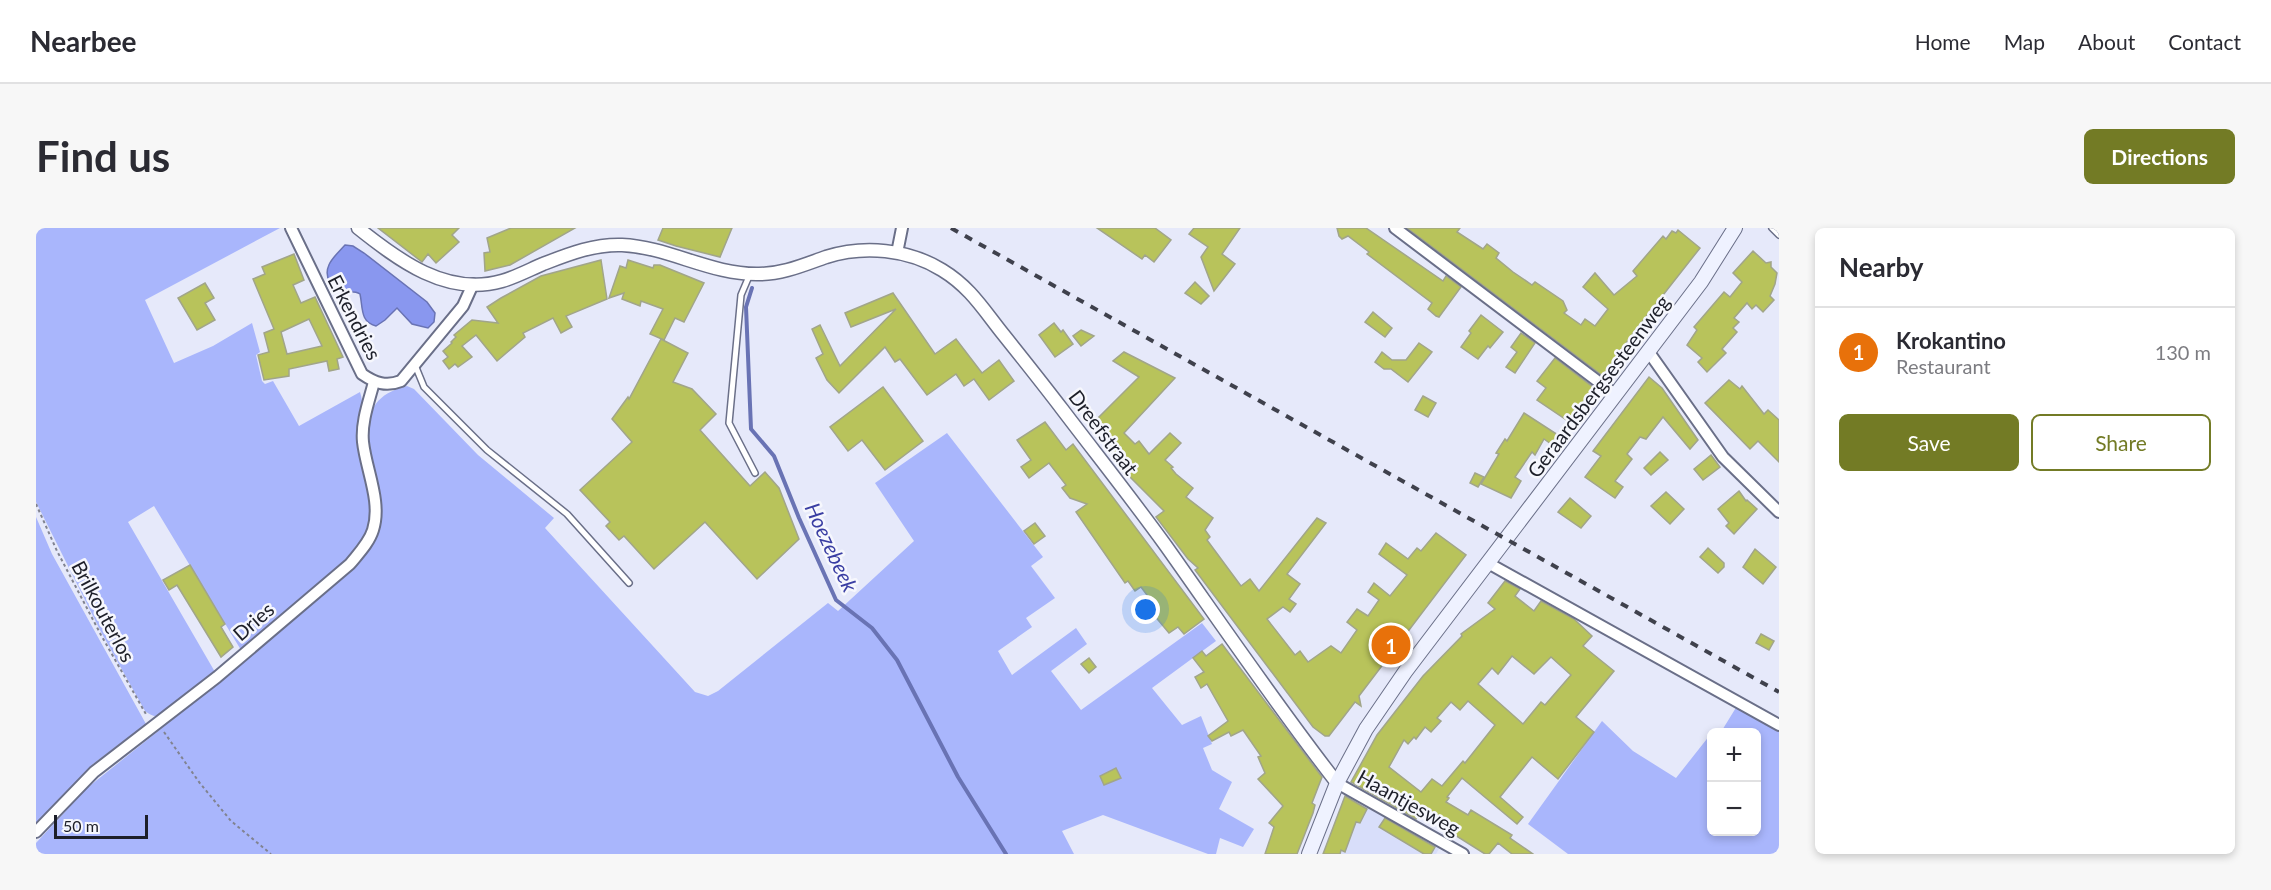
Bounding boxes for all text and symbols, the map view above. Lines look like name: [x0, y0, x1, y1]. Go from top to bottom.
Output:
text: Nearbee: [30, 24, 137, 58]
text: Home: [1915, 29, 1971, 54]
text: Map: [2004, 29, 2045, 54]
text: About: [2078, 29, 2135, 54]
text: Contact: [2168, 29, 2241, 54]
button: Directions: [2084, 129, 2235, 184]
text: Find us: [36, 131, 170, 181]
text: Nearby: [1839, 251, 1924, 283]
street label: Erkendries: [323, 270, 387, 364]
street label: Geraardsbergsesteenweg: [1522, 290, 1674, 482]
text: Krokantino: [1896, 327, 2006, 354]
text: 1: [1853, 340, 1864, 364]
text: 130 m: [2155, 340, 2211, 364]
text: Restaurant: [1896, 354, 1991, 378]
street label: Dreefstraat: [1064, 385, 1144, 479]
button: Save: [1839, 414, 2019, 471]
button: Share: [2031, 414, 2211, 471]
water label: Hoezebeek: [801, 498, 864, 596]
street label: Brilkouterlos: [67, 556, 141, 666]
your location: [1131, 595, 1160, 624]
street label: Dries: [228, 597, 278, 645]
pin: 1: [1372, 622, 1410, 668]
map controls: [1707, 728, 1761, 836]
button: +: [1707, 728, 1761, 782]
street label: Haantjesweg: [1354, 764, 1464, 840]
button: −: [1707, 782, 1761, 836]
scale bar: [54, 812, 148, 840]
text: 50 m: [63, 816, 99, 835]

